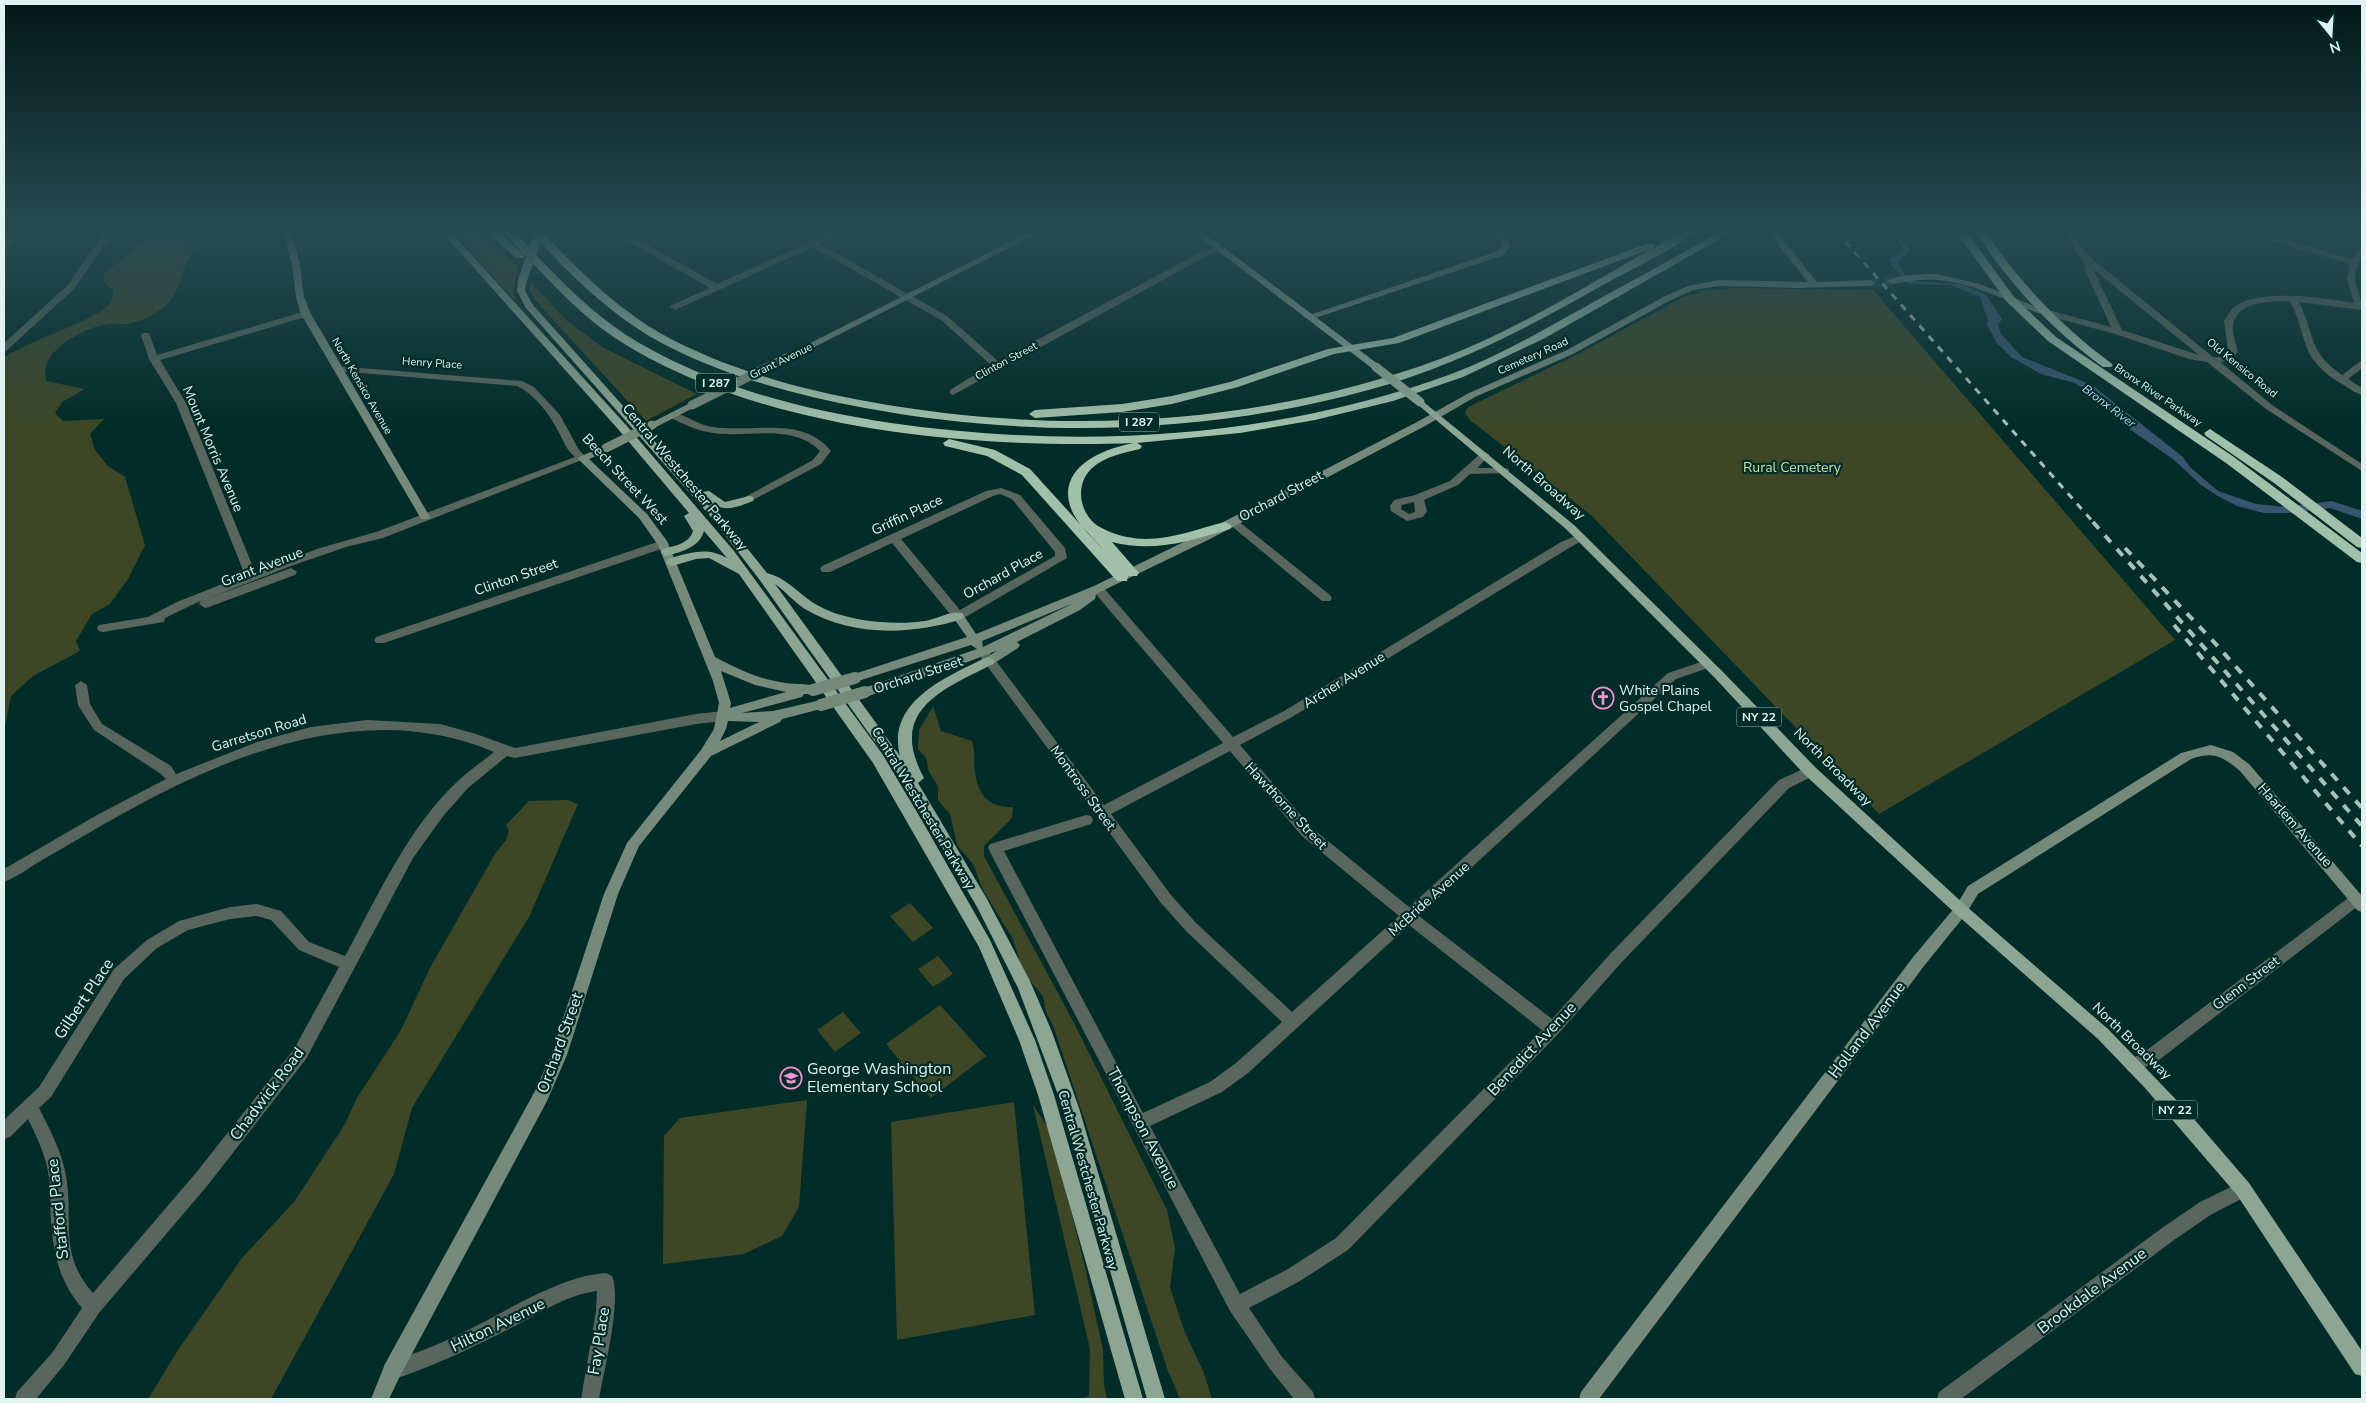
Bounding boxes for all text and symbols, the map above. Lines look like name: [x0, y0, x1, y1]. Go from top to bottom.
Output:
north arrow: [2306, 10, 2356, 60]
text: N: [2327, 36, 2343, 58]
street label: Cemetery Road: [1495, 334, 1571, 378]
street label: North Kensico Avenue: [328, 335, 396, 437]
street label: Old Kensico Road: [2203, 335, 2281, 401]
street label: Clinton Street: [972, 338, 1040, 384]
street label: Grant Avenue: [747, 339, 815, 383]
street label: Henry Place: [401, 353, 463, 373]
street label: Bronx River Parkway: [2111, 360, 2205, 430]
road number: I 287: [696, 373, 736, 392]
water label: Bronx River: [2079, 381, 2139, 432]
street label: Mount Morris Avenue: [178, 383, 248, 515]
street label: Central Westchester Parkway: [618, 400, 753, 555]
road number: I 287: [1119, 412, 1159, 432]
street label: Beech Street West: [578, 429, 672, 529]
street label: North Broadway: [1499, 442, 1590, 525]
park label: Rural Cemetery: [1743, 458, 1842, 477]
street label: Orchard Street: [1236, 466, 1326, 526]
street label: Griffin Place: [868, 490, 946, 540]
street label: Grant Avenue: [218, 543, 306, 591]
street label: Orchard Place: [960, 544, 1046, 604]
street label: Clinton Street: [472, 554, 560, 600]
street label: Archer Avenue: [1299, 647, 1389, 713]
street label: Orchard Street: [871, 652, 965, 698]
place label: White Plains Gospel Chapel: [1619, 681, 1712, 716]
church icon: White Plains Gospel Chapel: [1591, 686, 1615, 710]
road number: NY 22: [1736, 708, 1782, 726]
street label: Garretson Road: [209, 710, 309, 756]
street label: Central Westchester Parkway: [867, 723, 980, 893]
street label: North Broadway: [1790, 724, 1877, 811]
street label: Montross Street: [1046, 742, 1120, 834]
street label: Hawthorne Street: [1241, 758, 1331, 854]
street label: Haarlem Avenue: [2253, 779, 2337, 871]
street label: McBride Avenue: [1384, 857, 1474, 941]
street label: Glenn Street: [2209, 951, 2283, 1014]
street label: Gilbert Place: [49, 954, 119, 1044]
street label: Holland Avenue: [1823, 977, 1911, 1083]
street label: Orchard Street: [532, 989, 589, 1096]
street label: Benedict Avenue: [1483, 997, 1581, 1101]
street label: North Broadway: [2088, 998, 2177, 1084]
street label: Chadwick Road: [225, 1043, 309, 1145]
place label: George Washington Elementary School: [807, 1058, 951, 1098]
street label: Thompson Avenue: [1102, 1063, 1184, 1193]
school or university icon: George Washington Elementary School: [779, 1066, 803, 1090]
street label: Central Westchester Parkway: [1053, 1088, 1123, 1273]
road number: NY 22: [2152, 1100, 2198, 1120]
street label: Stafford Place: [42, 1158, 74, 1260]
street label: Brookdale Avenue: [2033, 1243, 2151, 1339]
street label: Hilton Avenue: [447, 1293, 549, 1357]
street label: Fay Place: [583, 1306, 615, 1376]

